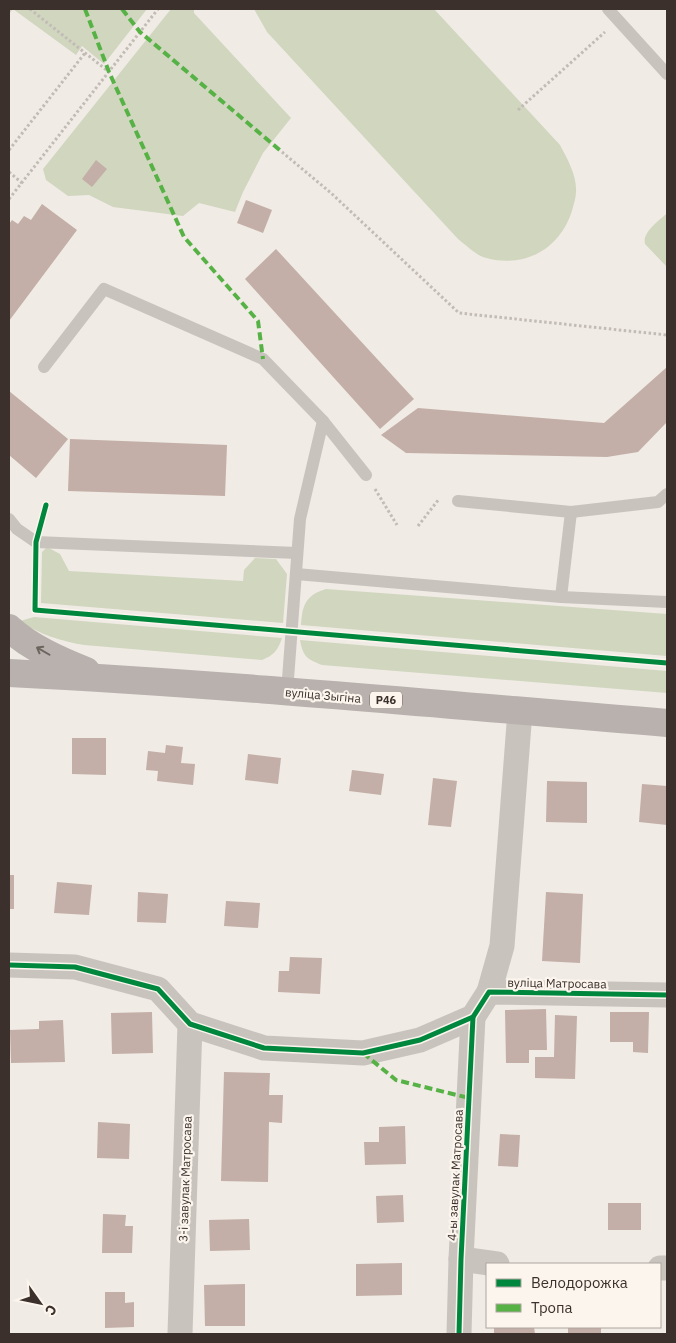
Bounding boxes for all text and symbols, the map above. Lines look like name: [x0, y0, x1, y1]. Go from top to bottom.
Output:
one-way arrow: [37, 645, 51, 655]
street label: вуліца Зыгіна: [284, 684, 362, 706]
road number: Р46: [370, 692, 402, 708]
street label: вуліца Матросава: [507, 975, 607, 991]
street label: 4-ы завулак Матросава: [444, 1108, 466, 1241]
street label: 3-і завулак Матросава: [175, 1115, 195, 1242]
legend: [486, 1263, 661, 1328]
text: Велодорожка: [531, 1273, 628, 1292]
north arrow: [15, 1278, 65, 1328]
text: Тропа: [531, 1298, 573, 1317]
text: С: [41, 1301, 61, 1319]

